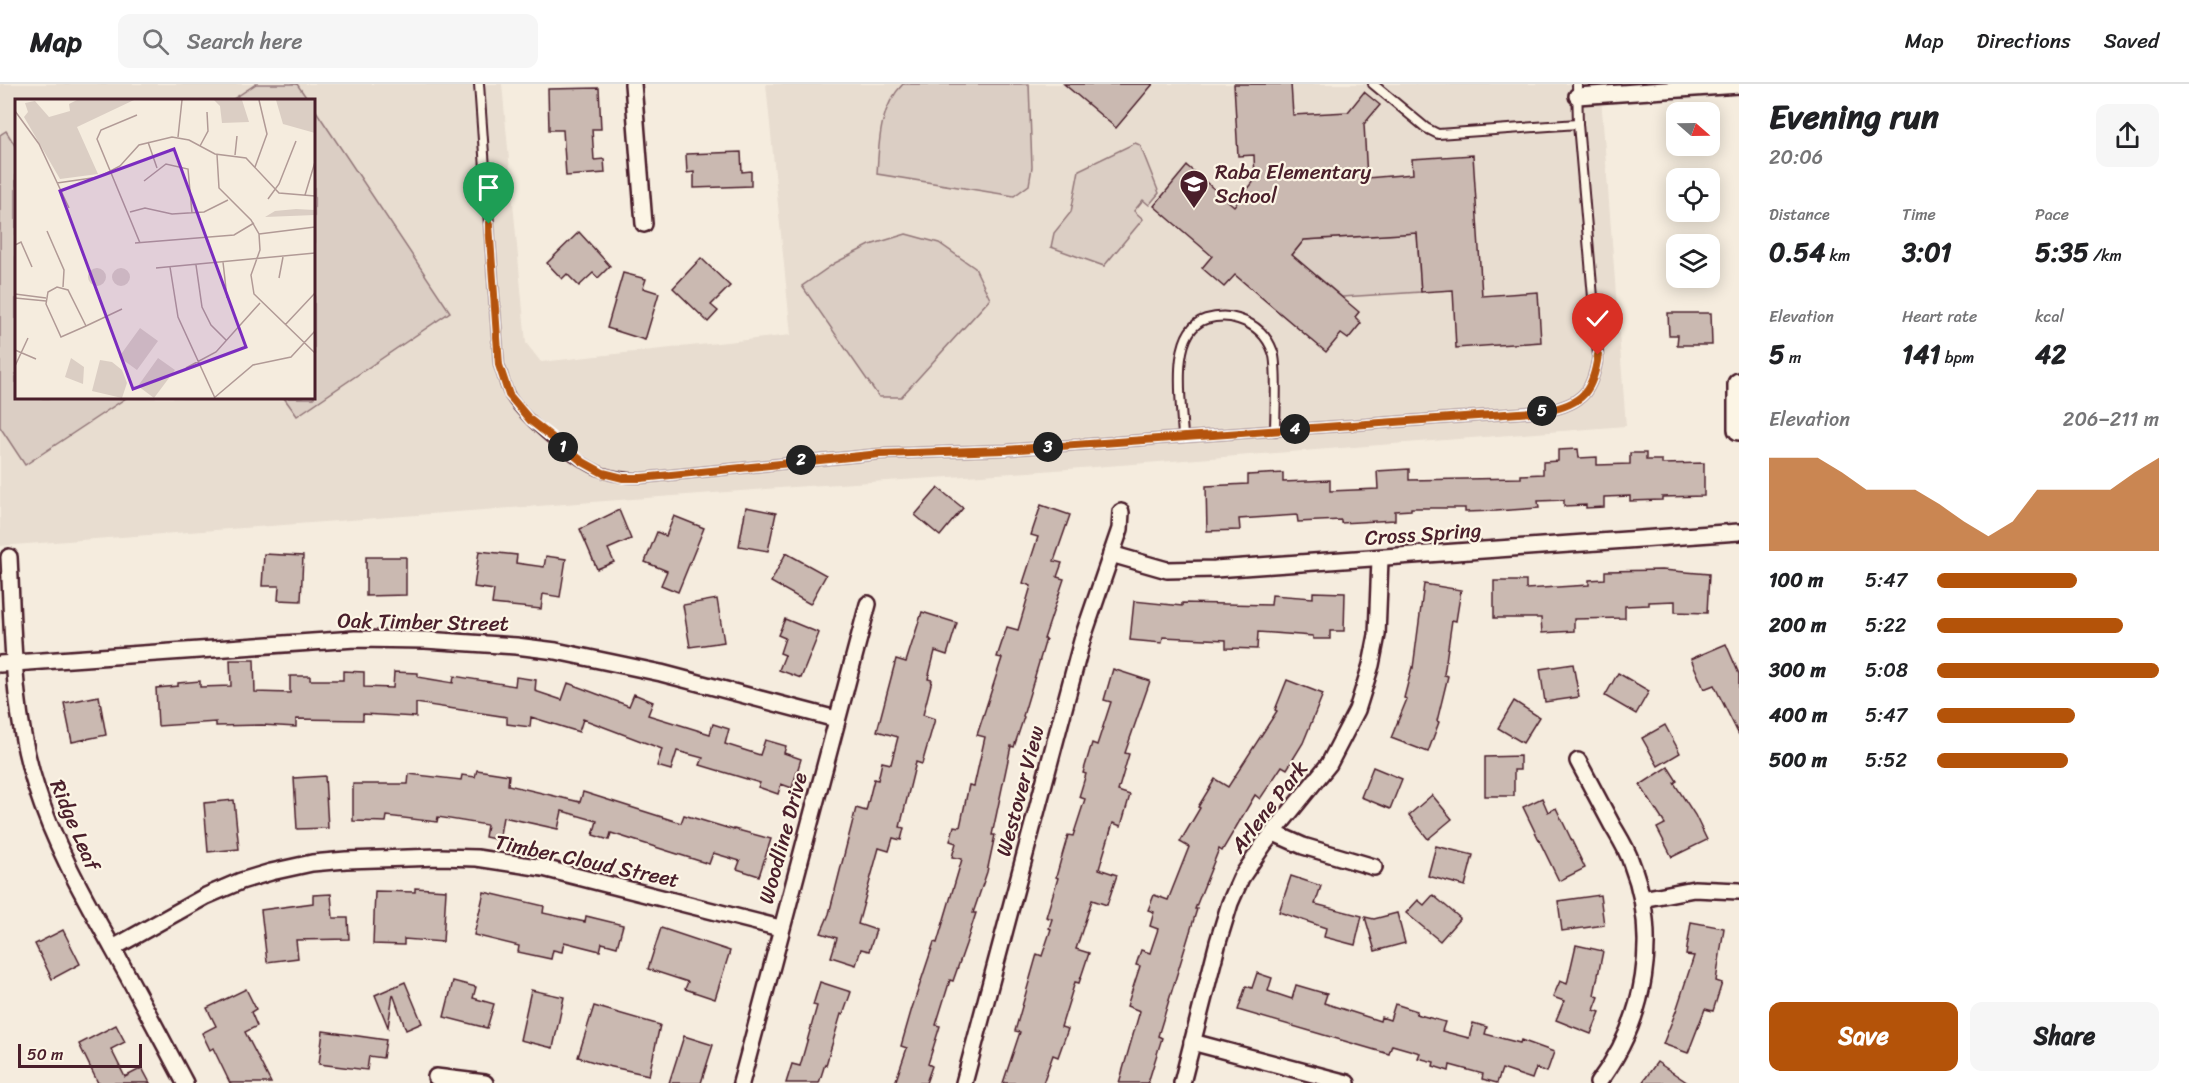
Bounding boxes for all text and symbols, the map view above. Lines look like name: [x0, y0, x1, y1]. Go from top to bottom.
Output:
search box: [118, 14, 538, 68]
text: Map: [30, 17, 82, 66]
text: Search here: [187, 22, 303, 61]
text: Map: [1905, 22, 1943, 60]
text: Directions: [1976, 22, 2071, 60]
text: Saved: [2104, 22, 2159, 60]
icon: search: [139, 25, 172, 58]
text: Evening run: [1769, 88, 1939, 146]
inset map: [15, 99, 315, 399]
north arrow: [1666, 102, 1720, 156]
map controls: [1666, 102, 1720, 288]
button: share: [2096, 104, 2159, 167]
text: 20:06: [1769, 140, 1823, 175]
place label: Raba Elementary School: [1215, 153, 1371, 215]
pin: [463, 162, 514, 224]
school or university icon: Raba Elementary School: [1178, 168, 1210, 210]
button: locate: [1666, 168, 1720, 222]
icon: arrive: [472, 171, 505, 204]
text: Distance: [1769, 200, 1830, 229]
text: Time: [1902, 200, 1936, 229]
text: Pace: [2035, 200, 2069, 229]
text: 0.54: [1769, 229, 1825, 275]
text: 3:01: [1902, 229, 1952, 275]
text: 5:35: [2035, 229, 2089, 275]
button: layers: [1666, 234, 1720, 288]
text: km: [1825, 241, 1850, 270]
text: /km: [2089, 241, 2122, 270]
pin: [1572, 293, 1623, 355]
icon: check: [1581, 302, 1614, 335]
text: Elevation: [1769, 302, 1834, 331]
text: Heart rate: [1902, 302, 1977, 331]
text: kcal: [2035, 302, 2064, 331]
text: 5: [1769, 331, 1785, 377]
text: 141: [1902, 331, 1941, 377]
text: 42: [2035, 331, 2066, 377]
text: m: [1785, 343, 1801, 372]
text: bpm: [1941, 343, 1974, 372]
pin: 5: [1527, 396, 1557, 426]
text: 5: [1537, 396, 1547, 425]
text: Elevation: [1769, 402, 1850, 437]
text: 206–211 m: [2063, 402, 2159, 437]
pin: 4: [1280, 414, 1310, 444]
text: 4: [1290, 414, 1300, 443]
pin: 1: [548, 432, 578, 462]
text: 1: [560, 432, 566, 461]
pin: 3: [1033, 432, 1063, 462]
text: 3: [1044, 432, 1052, 461]
pin: 2: [786, 445, 816, 475]
text: 2: [796, 445, 806, 474]
street label: Cross Spring: [1363, 511, 1483, 557]
text: 100 m: [1769, 563, 1823, 598]
text: 5:47: [1865, 563, 1907, 598]
street label: Oak Timber Street: [337, 602, 509, 642]
text: 200 m: [1769, 608, 1826, 643]
text: 5:22: [1865, 608, 1906, 643]
text: 300 m: [1769, 653, 1826, 688]
text: 5:08: [1865, 653, 1908, 688]
text: 400 m: [1769, 698, 1827, 733]
text: 5:47: [1865, 698, 1907, 733]
street label: Westover View: [984, 721, 1056, 861]
text: 500 m: [1769, 743, 1827, 778]
text: 5:52: [1865, 743, 1907, 778]
street label: Arlene Park: [1220, 752, 1318, 863]
street label: Woodline Drive: [747, 768, 819, 908]
street label: Ridge Leaf: [39, 773, 112, 878]
street label: Timber Cloud Street: [491, 823, 683, 899]
button: Save: [1769, 1002, 1958, 1071]
button: Share: [1970, 1002, 2159, 1071]
text: 50 m: [27, 1040, 63, 1069]
scale bar: [18, 1041, 142, 1068]

